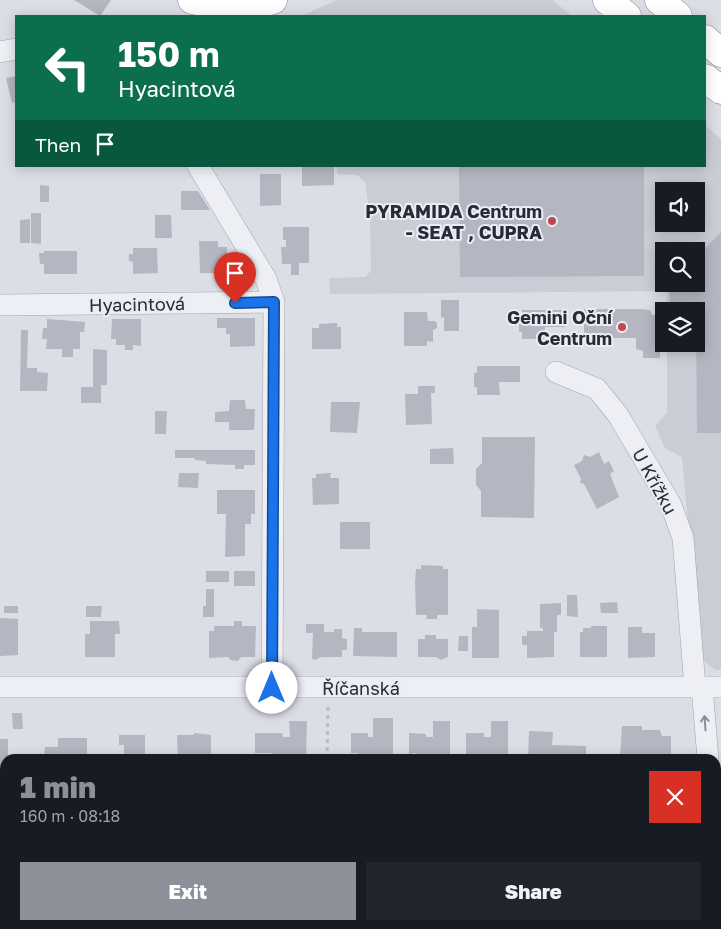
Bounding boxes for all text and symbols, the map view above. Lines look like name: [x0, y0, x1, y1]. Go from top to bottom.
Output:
text: 150 m: [118, 33, 220, 75]
icon: left: [35, 35, 100, 100]
text: Hyacintová: [118, 75, 236, 102]
icon: arrive: [91, 130, 119, 158]
text: Then: [35, 133, 81, 156]
map controls: [655, 182, 705, 352]
button: sound: [655, 182, 705, 232]
place label: PYRAMIDA Centrum - SEAT , CUPRA: [365, 200, 542, 243]
marker: PYRAMIDA Centrum - SEAT , CUPRA: [546, 215, 558, 227]
button: search: [655, 242, 705, 292]
pin: [214, 252, 256, 303]
icon: arrive: [221, 259, 249, 287]
street label: Hyacintová: [89, 292, 185, 316]
button: layers: [655, 302, 705, 352]
place label: Gemini Oční Centrum: [507, 306, 614, 349]
marker: Gemini Oční Centrum: [616, 321, 628, 333]
street label: U Křížku: [628, 444, 682, 518]
position arrow: [245, 661, 297, 713]
street label: Říčanská: [322, 677, 400, 699]
one-way arrow: [700, 715, 710, 731]
text: 1 min: [20, 769, 96, 805]
button: close: [649, 771, 701, 823]
text: 160 m · 08:18: [20, 806, 120, 826]
button: Exit: [20, 862, 356, 920]
button: Share: [366, 862, 701, 920]

